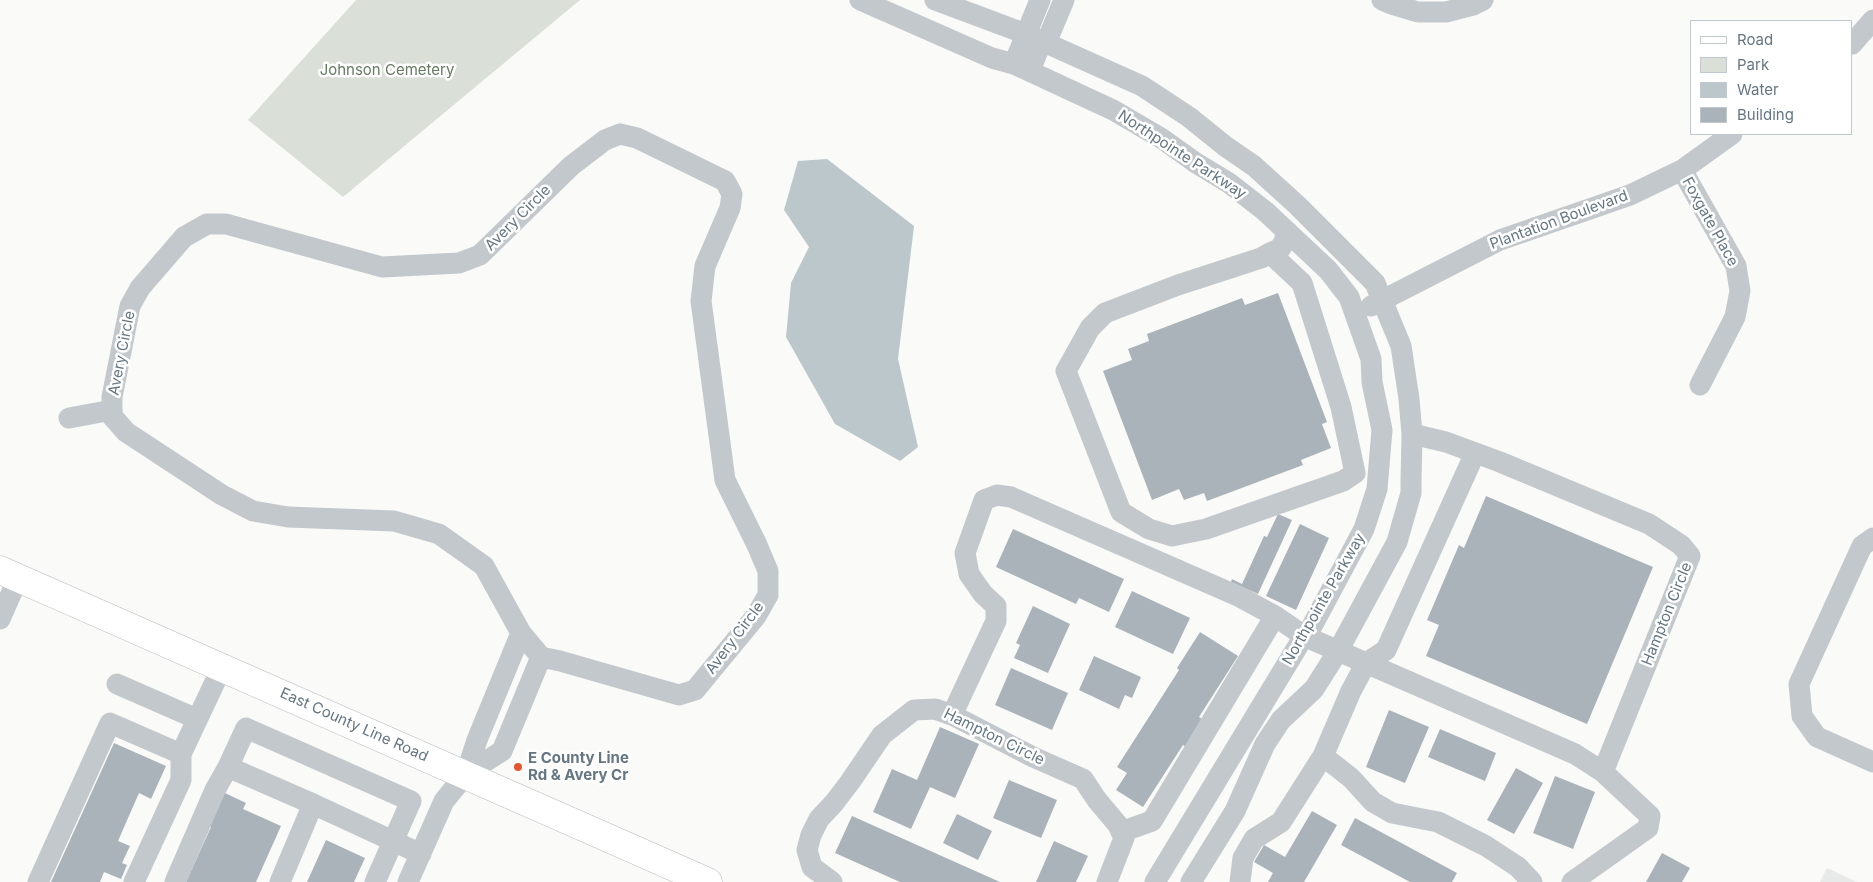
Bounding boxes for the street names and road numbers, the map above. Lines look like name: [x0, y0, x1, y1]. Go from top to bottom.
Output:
street label: Northpointe Parkway: [1114, 107, 1250, 203]
street label: Foxgate Place: [1678, 174, 1742, 270]
street label: Avery Circle: [481, 181, 555, 255]
street label: Plantation Boulevard: [1487, 187, 1631, 253]
street label: Avery Circle: [105, 309, 139, 397]
street label: Northpointe Parkway: [1279, 530, 1369, 668]
street label: Hampton Circle: [1638, 560, 1696, 668]
street label: Avery Circle: [702, 598, 768, 678]
street label: East County Line Road: [277, 684, 431, 766]
street label: Hampton Circle: [941, 705, 1047, 769]

